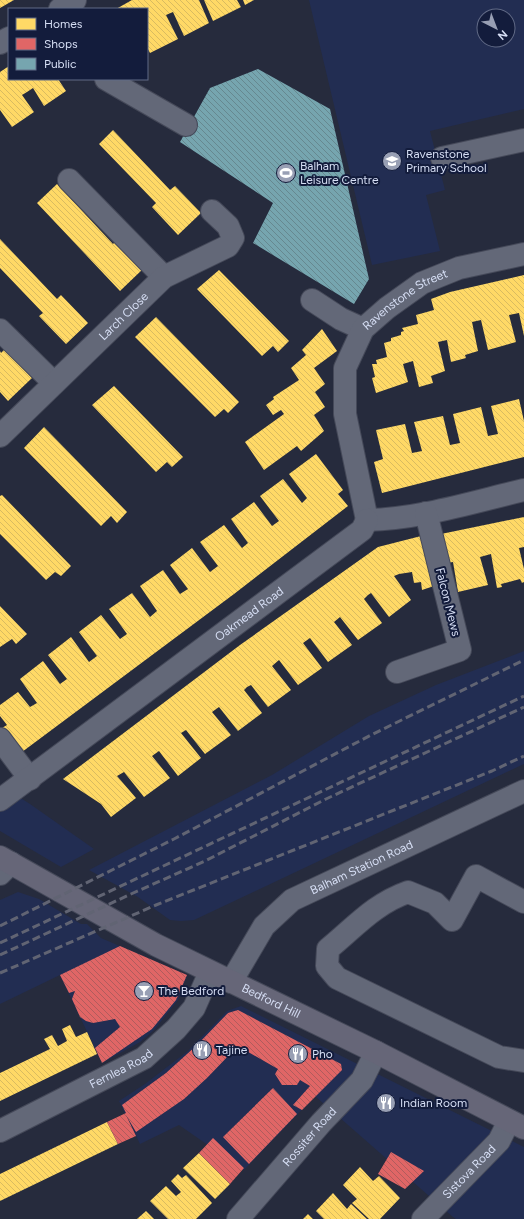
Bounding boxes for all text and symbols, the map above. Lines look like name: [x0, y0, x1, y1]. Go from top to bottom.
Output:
legend: [8, 8, 148, 80]
north arrow: [476, 8, 516, 48]
text: Homes: [44, 17, 83, 31]
text: N: [495, 27, 510, 43]
text: Shops: [44, 37, 78, 51]
text: Public: [44, 57, 77, 71]
place label: Ravenstone Primary School: [406, 147, 487, 175]
school or university icon: Ravenstone Primary School: [381, 150, 403, 172]
place label: Balham Leisure Centre: [300, 159, 379, 187]
sports icon: Balham Leisure Centre: [275, 162, 297, 184]
street label: Ravenstone Street: [360, 266, 450, 333]
street label: Larch Close: [96, 289, 151, 343]
street label: Falcon Mews: [433, 566, 463, 638]
street label: Oakmead Road: [212, 584, 286, 644]
street label: Balham Station Road: [308, 837, 415, 897]
bar icon: The Bedford: [133, 980, 155, 1002]
street label: Bedford Hill: [239, 981, 303, 1021]
place label: The Bedford: [158, 984, 224, 998]
restaurant icon: Tajine: [191, 1039, 213, 1061]
place label: Tajine: [216, 1043, 248, 1057]
restaurant icon: Pho: [287, 1043, 309, 1065]
street label: Fernlea Road: [87, 1046, 156, 1092]
place label: Pho: [312, 1047, 333, 1061]
restaurant icon: Indian Room: [375, 1092, 397, 1114]
place label: Indian Room: [400, 1096, 467, 1110]
street label: Rossiter Road: [280, 1104, 339, 1169]
street label: Sistova Road: [440, 1142, 498, 1202]

